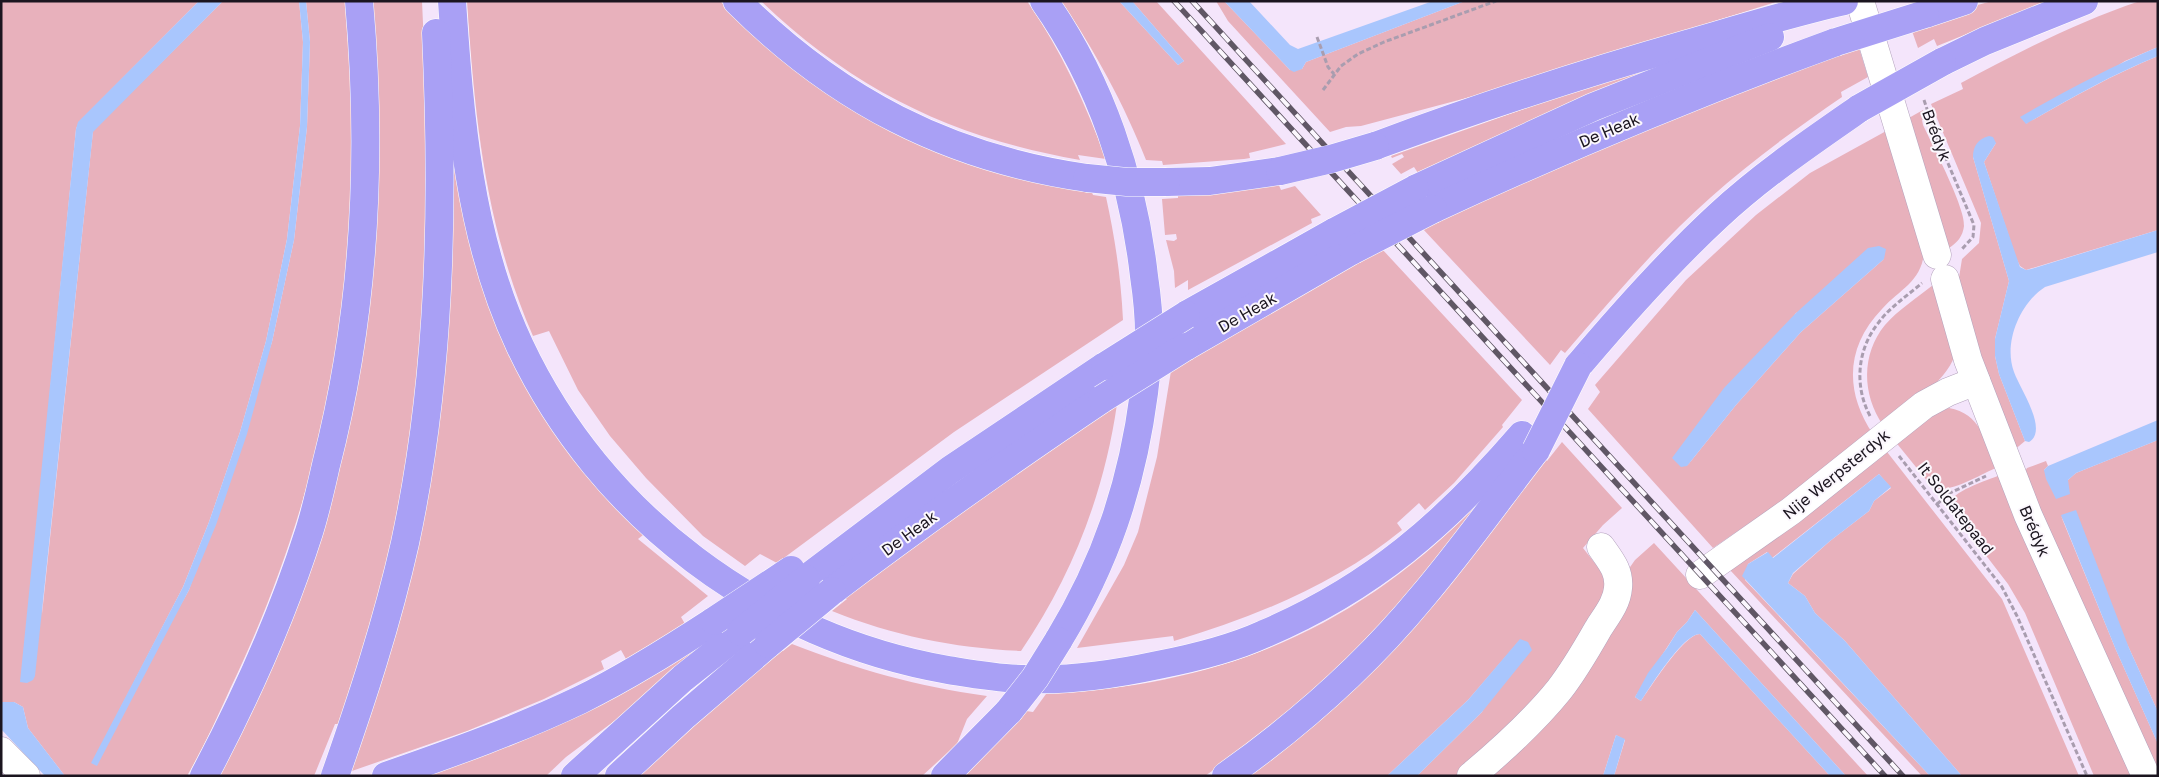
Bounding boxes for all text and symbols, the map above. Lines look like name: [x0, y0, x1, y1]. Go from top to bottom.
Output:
street label: Brédyk: [1918, 106, 1956, 164]
street label: De Heak: [1576, 108, 1642, 152]
street label: De Heak: [1214, 287, 1280, 337]
street label: Nije Werpsterdyk: [1778, 425, 1894, 523]
street label: It Soldatepaad: [1914, 458, 1998, 558]
street label: Brédyk: [2015, 502, 2055, 560]
street label: De Heak: [877, 506, 941, 560]

